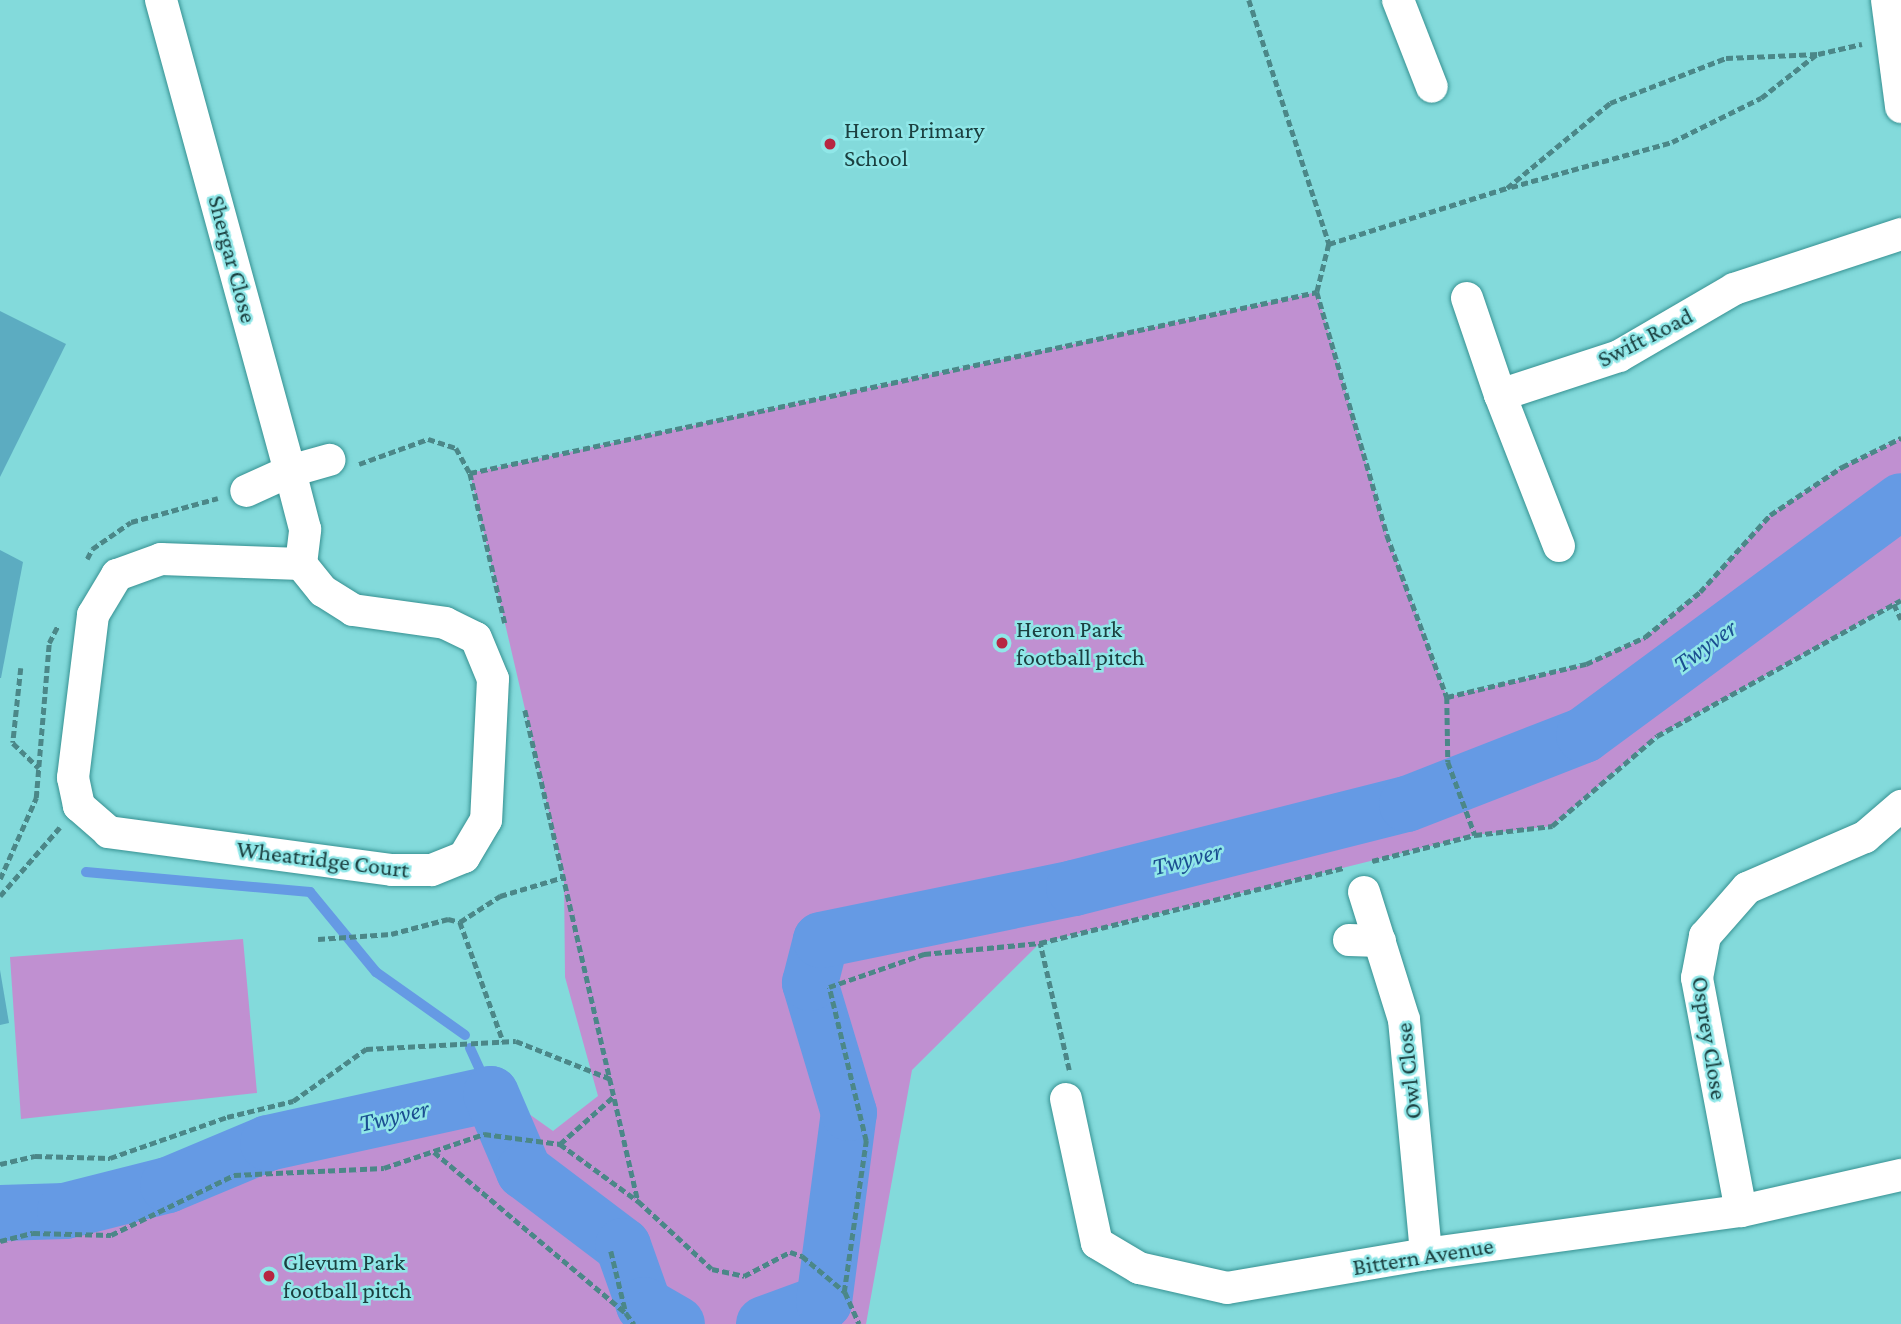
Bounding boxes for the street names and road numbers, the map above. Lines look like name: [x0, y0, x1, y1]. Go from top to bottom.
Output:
street label: Shergar Close: [202, 192, 264, 326]
street label: Swift Road: [1593, 301, 1697, 373]
street label: Wheatridge Court: [235, 834, 411, 884]
street label: Osprey Close: [1686, 974, 1734, 1102]
street label: Owl Close: [1389, 1021, 1427, 1121]
street label: Bittern Avenue: [1350, 1231, 1496, 1281]

